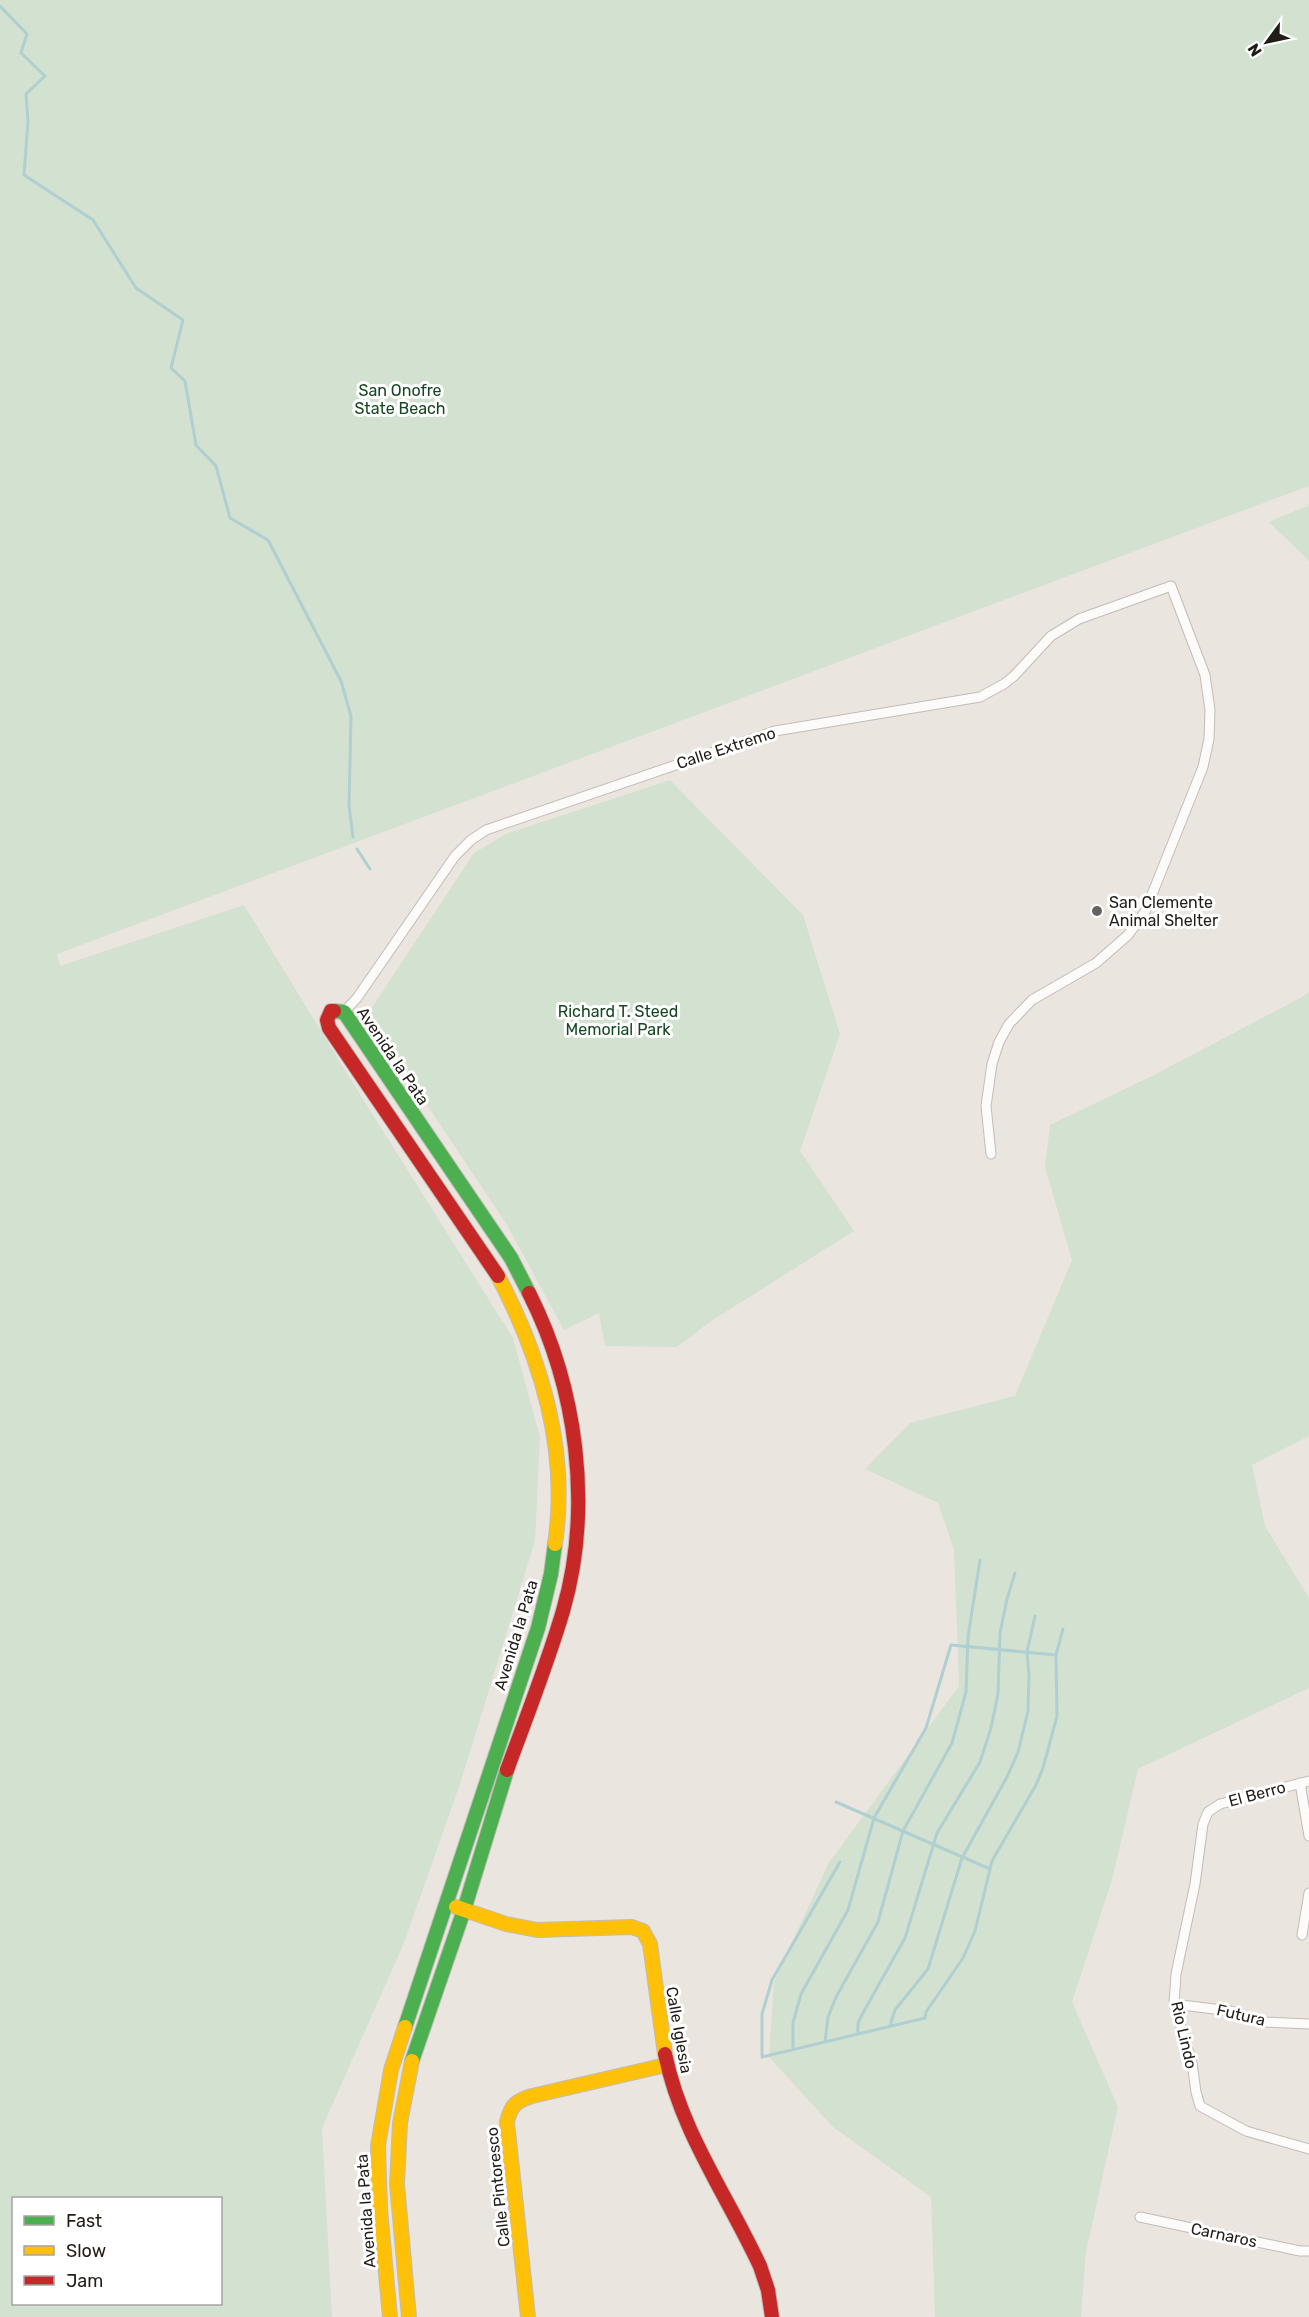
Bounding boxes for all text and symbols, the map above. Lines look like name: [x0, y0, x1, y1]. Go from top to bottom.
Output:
north arrow: [1237, 12, 1297, 72]
text: N: [1244, 40, 1266, 60]
park label: San Onofre State Beach: [354, 381, 446, 418]
street label: Calle Extremo: [674, 723, 778, 773]
place label: San Clemente Animal Shelter: [1109, 893, 1218, 930]
marker: San Clemente Animal Shelter: [1090, 904, 1104, 918]
park label: Richard T. Steed Memorial Park: [558, 1002, 678, 1039]
street label: Avenida la Pata: [353, 1003, 433, 1109]
street label: Avenida la Pata: [490, 1578, 542, 1692]
street label: El Berro: [1226, 1777, 1288, 1811]
street label: Calle Iglesia: [662, 1985, 696, 2075]
street label: Rio Lindo: [1167, 1999, 1201, 2071]
street label: Futura: [1215, 2000, 1267, 2030]
street label: Calle Pintoresco: [482, 2126, 514, 2248]
street label: Avenida la Pata: [353, 2153, 379, 2269]
legend: [12, 2197, 222, 2305]
text: Fast: [66, 2210, 102, 2232]
street label: Carnaros: [1189, 2219, 1259, 2251]
text: Slow: [66, 2240, 106, 2262]
text: Jam: [66, 2270, 103, 2292]

